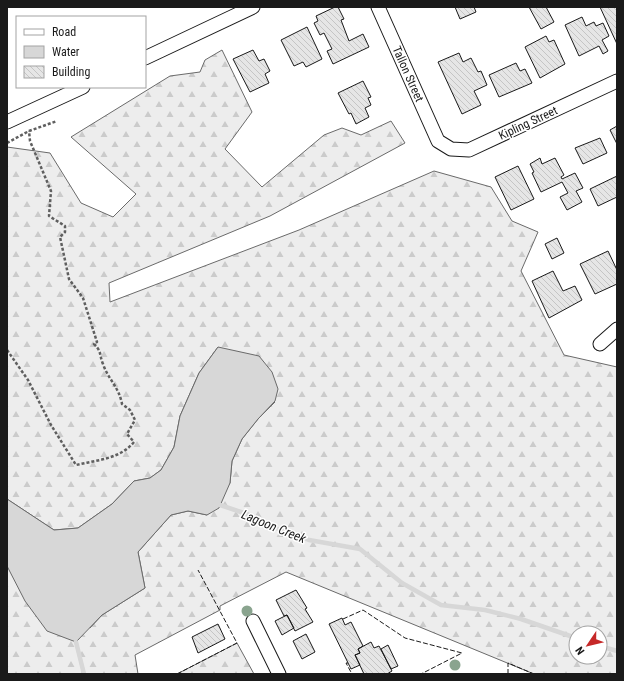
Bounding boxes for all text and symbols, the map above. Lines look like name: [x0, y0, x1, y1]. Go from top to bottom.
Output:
legend: [16, 16, 146, 88]
text: Road: [52, 25, 76, 39]
street label: Tallon Street: [389, 44, 427, 104]
text: Water: [52, 45, 80, 59]
text: Building: [52, 65, 90, 79]
street label: Kipling Street: [496, 103, 560, 143]
water label: Lagoon Creek: [239, 507, 309, 546]
north arrow: [568, 625, 608, 665]
text: N: [573, 644, 587, 657]

